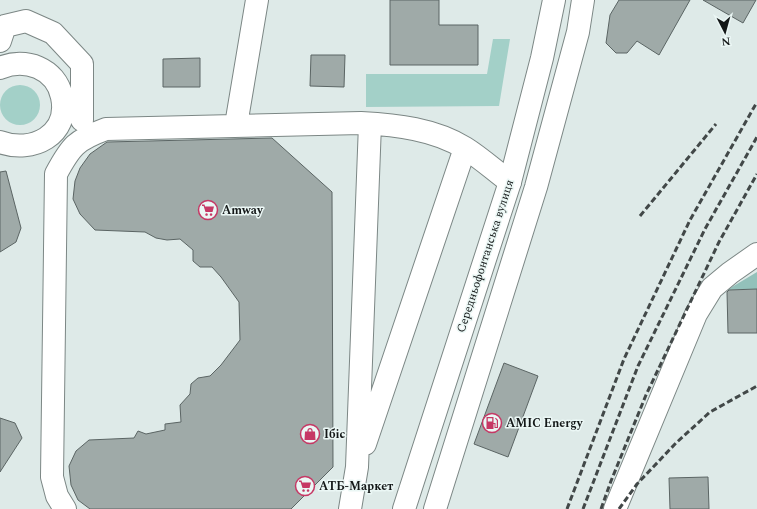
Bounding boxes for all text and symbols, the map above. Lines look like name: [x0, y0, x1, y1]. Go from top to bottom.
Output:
north arrow: [705, 12, 745, 52]
text: N: [721, 33, 731, 50]
street label: Середньофонтанська вулиця: [452, 177, 519, 335]
supermarket icon: Amway: [197, 199, 219, 221]
place label: Amway: [222, 201, 264, 220]
fuel station icon: AMIC Energy: [481, 412, 503, 434]
place label: AMIC Energy: [506, 414, 584, 433]
shop icon: Ібіс: [299, 423, 321, 445]
place label: Ібіс: [324, 425, 346, 444]
supermarket icon: АТБ-Маркет: [294, 475, 316, 497]
place label: АТБ-Маркет: [319, 477, 393, 496]

